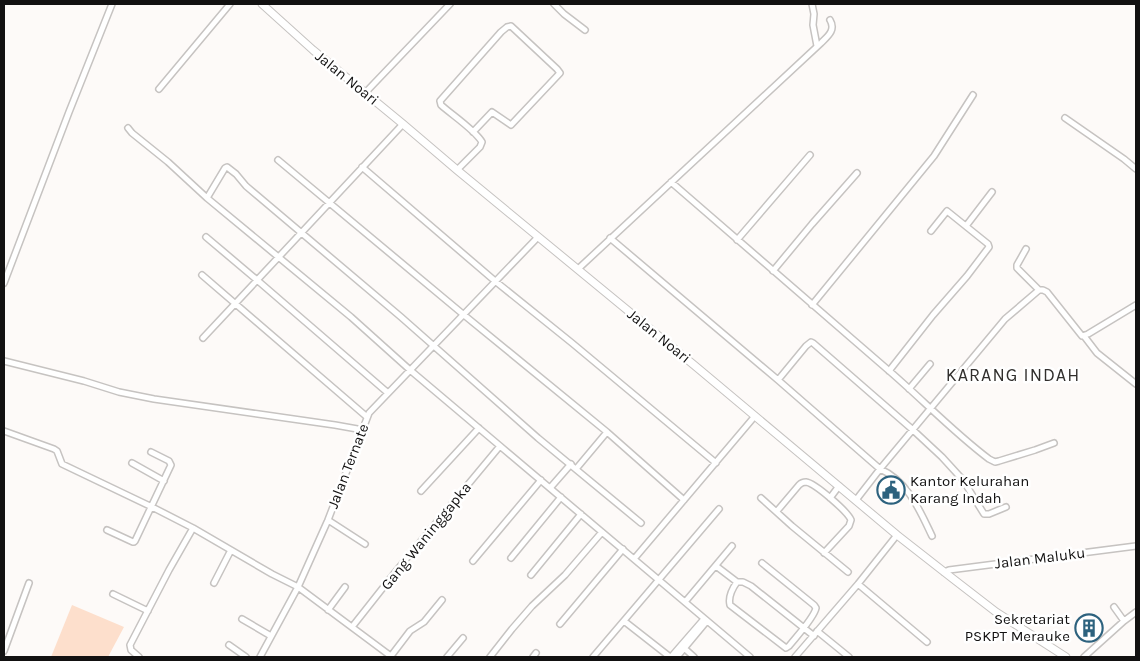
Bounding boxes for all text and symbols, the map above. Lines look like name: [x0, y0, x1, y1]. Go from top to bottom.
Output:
street label: Jalan Noari: [312, 47, 382, 109]
street label: Jalan Noari: [624, 305, 694, 367]
district label: KARANG INDAH: [946, 364, 1080, 386]
street label: Jalan Ternate: [324, 421, 372, 511]
place label: Kantor Kelurahan Karang Indah: [910, 472, 1029, 507]
public building icon: Kantor Kelurahan Karang Indah: [876, 475, 906, 505]
street label: Gang Waninggapka: [377, 478, 475, 594]
street label: Jalan Maluku: [994, 544, 1086, 572]
place label: Sekretariat PSKPT Merauke: [965, 610, 1070, 645]
building icon: Sekretariat PSKPT Merauke: [1074, 613, 1104, 643]

